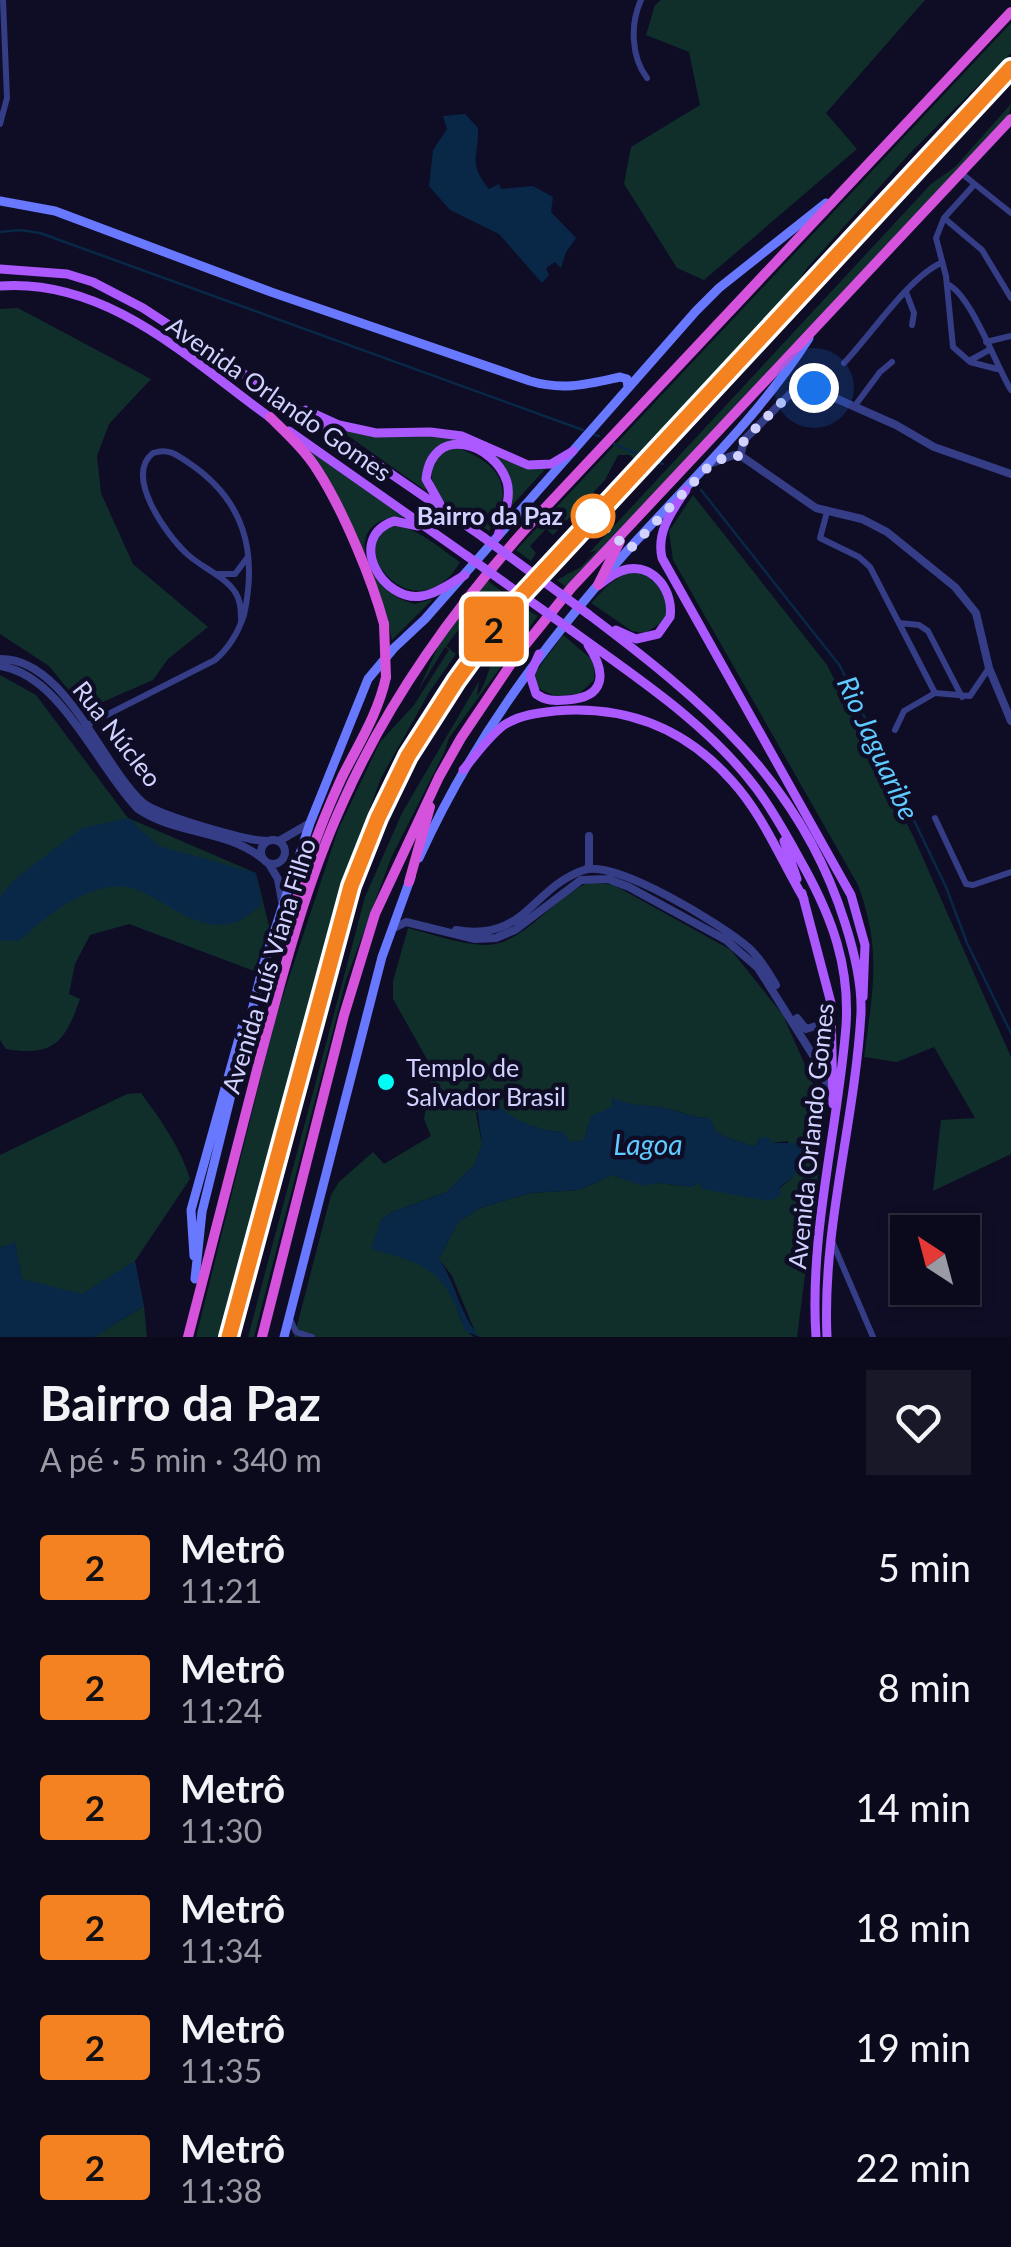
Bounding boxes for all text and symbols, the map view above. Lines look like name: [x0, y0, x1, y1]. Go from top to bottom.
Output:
street label: Avenida Orlando Gomes: [162, 309, 398, 487]
your location: [789, 363, 839, 413]
marker: Bairro da Paz: [572, 495, 614, 537]
place label: Bairro da Paz: [417, 500, 563, 530]
line badge: 2: [462, 596, 526, 662]
text: 2: [484, 608, 504, 650]
water label: Rio Jaguaribe: [831, 670, 927, 825]
street label: Rua Núcleo: [67, 675, 168, 792]
street label: Avenida Luís Viana Filho: [215, 835, 321, 1097]
street label: Avenida Orlando Gomes: [781, 1002, 839, 1270]
place label: Templo de Salvador Brasil: [406, 1052, 566, 1111]
marker: Templo de Salvador Brasil: [375, 1071, 397, 1093]
water label: Lagoa: [613, 1127, 683, 1161]
north arrow: [890, 1215, 980, 1305]
map controls: [890, 1215, 980, 1305]
button: heart: [866, 1370, 971, 1475]
text: Bairro da Paz: [40, 1374, 321, 1431]
text: A pé · 5 min · 340 m: [40, 1440, 322, 1479]
text: Metrô: [180, 1525, 285, 1571]
text: 5 min: [878, 1544, 971, 1590]
text: 2: [85, 1546, 105, 1588]
text: 11:21: [180, 1571, 262, 1610]
text: Metrô: [180, 1645, 285, 1691]
text: 8 min: [878, 1664, 971, 1710]
text: 2: [85, 1666, 105, 1708]
text: 11:24: [180, 1691, 262, 1730]
text: Metrô: [180, 1765, 285, 1811]
text: 14 min: [856, 1784, 971, 1830]
text: 2: [85, 1786, 105, 1828]
text: 11:30: [180, 1811, 262, 1850]
text: Metrô: [180, 1885, 285, 1931]
text: 18 min: [856, 1904, 971, 1950]
text: 2: [85, 1906, 105, 1948]
text: 11:34: [180, 1931, 262, 1970]
text: Metrô: [180, 2005, 285, 2051]
text: 19 min: [856, 2024, 971, 2070]
text: 2: [85, 2026, 105, 2068]
text: 11:35: [180, 2051, 262, 2090]
text: Metrô: [180, 2125, 285, 2171]
text: 22 min: [856, 2144, 971, 2190]
text: 2: [85, 2146, 105, 2188]
text: 11:38: [180, 2171, 262, 2210]

